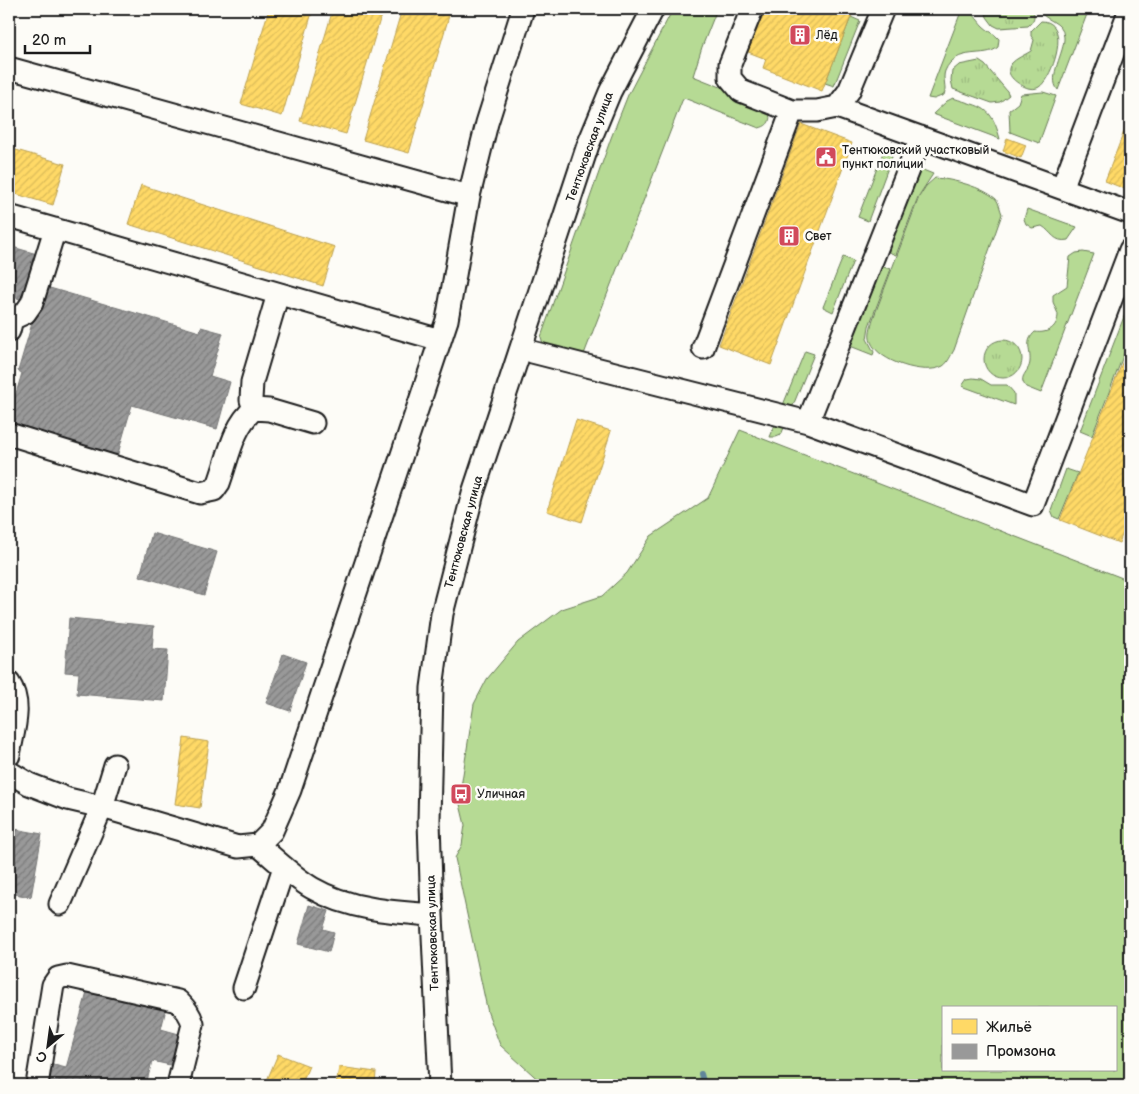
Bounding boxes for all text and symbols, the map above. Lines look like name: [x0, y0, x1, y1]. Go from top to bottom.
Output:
scale bar: [25, 22, 90, 54]
building icon: Лёд: [788, 23, 812, 47]
place label: Лёд: [815, 28, 838, 43]
text: 20 m: [32, 31, 66, 50]
street label: Тентюковская улица: [563, 90, 617, 204]
place label: Тентюковский участковый пункт полиции: [842, 143, 989, 172]
public building icon: Тентюковский участковый пункт полиции: [814, 145, 838, 169]
building icon: Свет: [777, 224, 801, 248]
place label: Свет: [805, 229, 832, 244]
street label: Тентюковская улица: [442, 474, 486, 590]
bus stop icon: Уличная: [449, 782, 473, 806]
place label: Уличная: [477, 787, 525, 802]
street label: Тентюковская улица: [423, 875, 443, 991]
legend: [942, 1006, 1116, 1072]
text: Жильё: [986, 1018, 1032, 1037]
north arrow: [22, 1022, 72, 1072]
text: Промзона: [986, 1042, 1056, 1061]
text: С: [33, 1047, 50, 1067]

